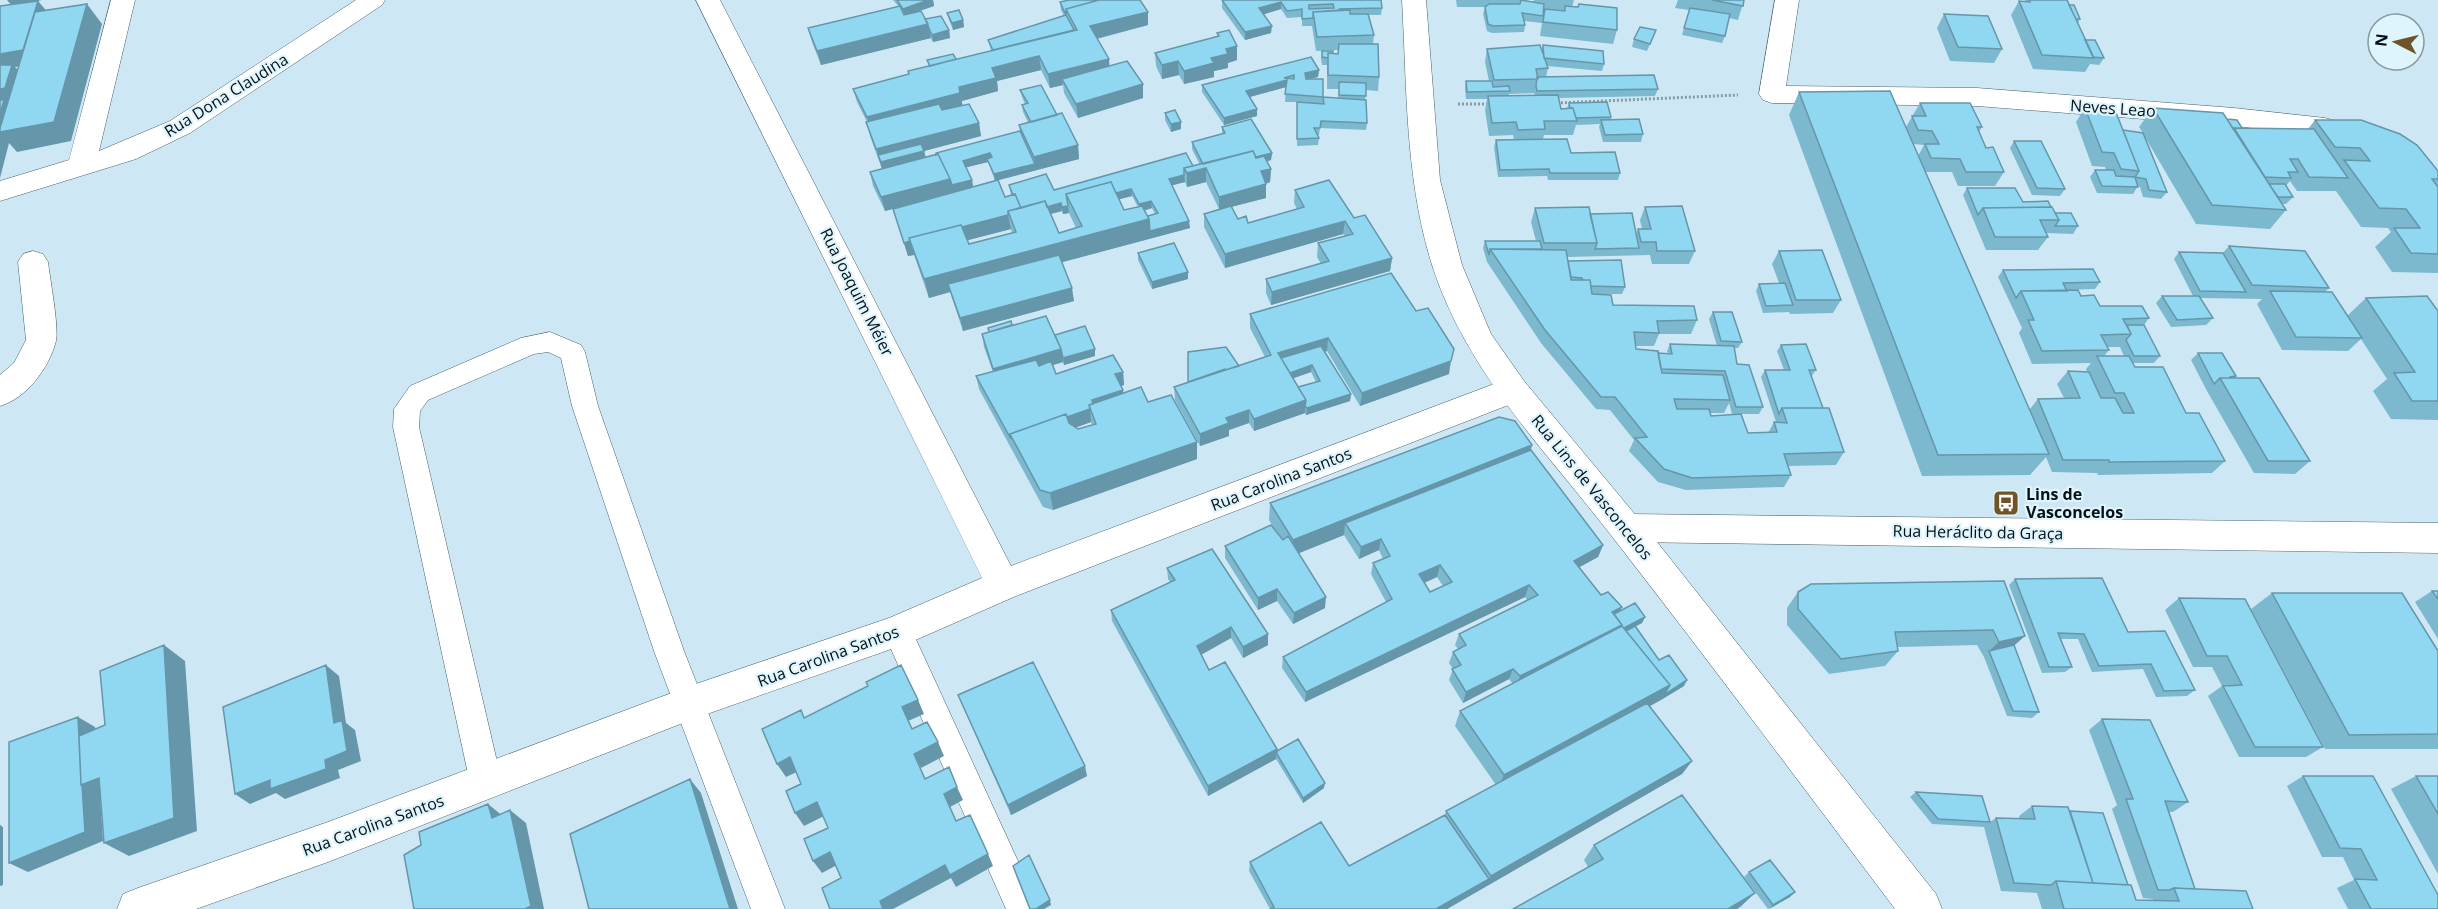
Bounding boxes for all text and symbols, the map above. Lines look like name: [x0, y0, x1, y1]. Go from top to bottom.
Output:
north arrow: [2366, 12, 2426, 72]
text: N: [2369, 32, 2393, 48]
street label: Rua Dona Claudina: [160, 48, 292, 142]
street label: Neves Leao: [2070, 94, 2156, 122]
street label: Rua Joaquim Méier: [815, 224, 899, 360]
street label: Rua Lins de Vasconcelos: [1527, 410, 1657, 564]
street label: Rua Carolina Santos: [1207, 442, 1355, 516]
place label: Lins de Vasconcelos: [2026, 483, 2123, 523]
bus stop icon: Lins de Vasconcelos: [1991, 488, 2021, 518]
street label: Rua Heráclito da Graça: [1893, 520, 2063, 544]
street label: Rua Carolina Santos: [754, 620, 902, 692]
street label: Rua Carolina Santos: [299, 789, 447, 861]

